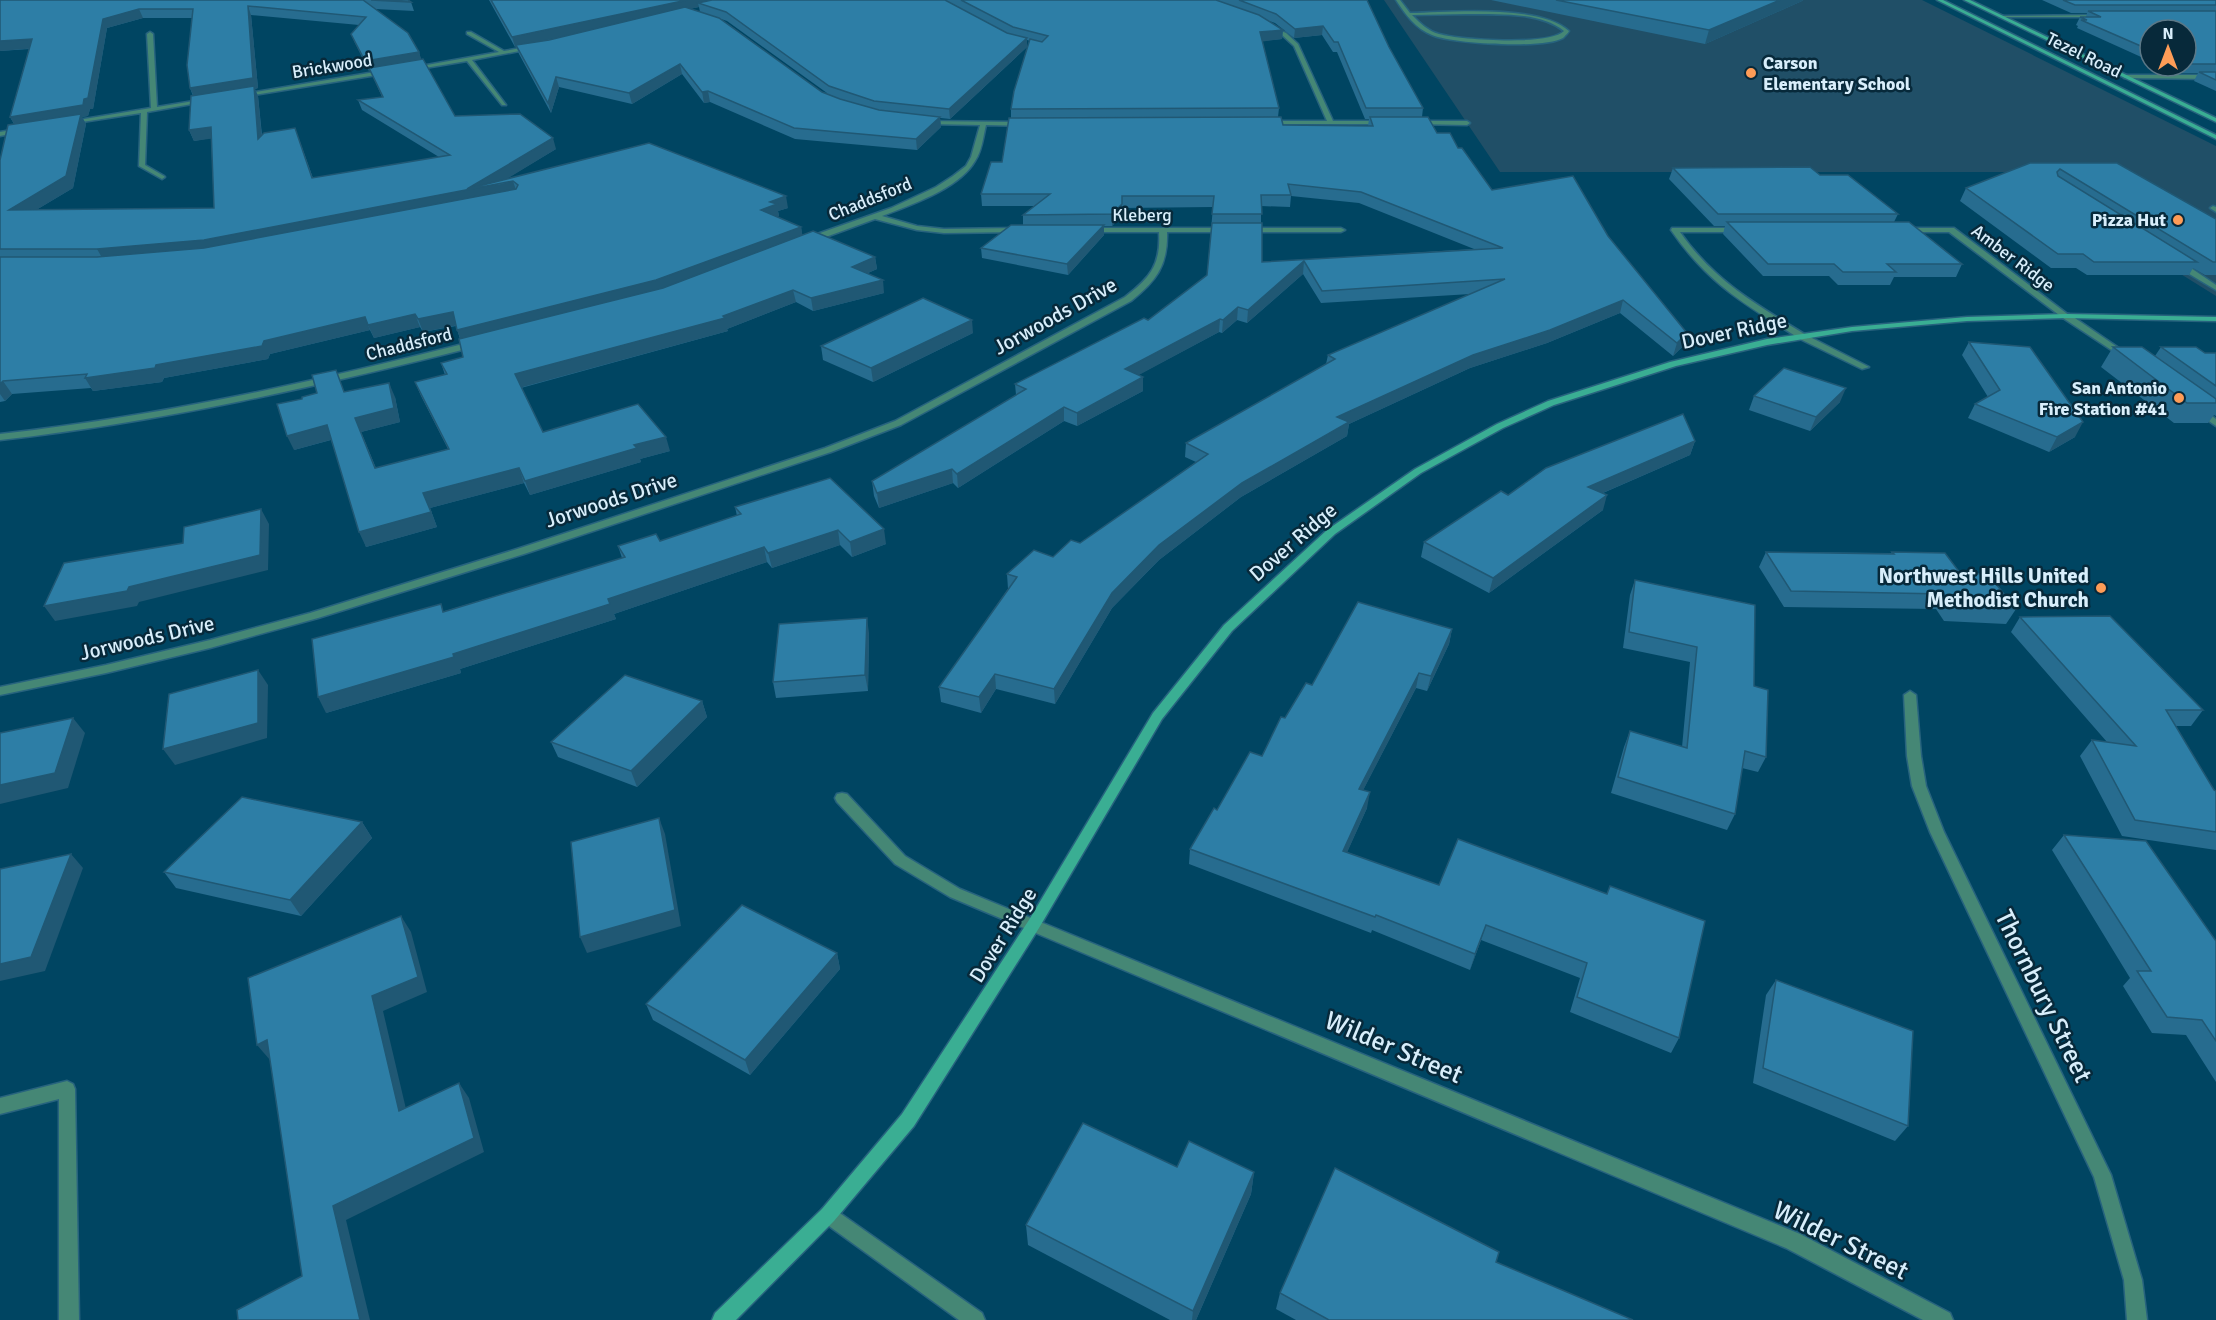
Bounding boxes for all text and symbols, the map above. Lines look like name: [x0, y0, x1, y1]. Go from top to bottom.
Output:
north arrow: [2138, 18, 2198, 78]
text: N: [2162, 24, 2174, 44]
street label: Tezel Road: [2043, 27, 2125, 83]
street label: Brickwood: [290, 49, 374, 83]
place label: Carson Elementary School: [1763, 52, 1911, 95]
marker: Carson Elementary School: [1744, 66, 1758, 80]
street label: Chaddsford: [825, 172, 915, 226]
street label: Kleberg: [1112, 204, 1172, 226]
place label: Pizza Hut: [2092, 209, 2166, 231]
marker: Pizza Hut: [2171, 213, 2185, 227]
street label: Amber Ridge: [1967, 220, 2059, 296]
street label: Jorwoods Drive: [989, 271, 1121, 361]
street label: Dover Ridge: [1679, 307, 1789, 355]
street label: Chaddsford: [364, 323, 454, 365]
place label: San Antonio Fire Station #41: [2039, 377, 2167, 420]
marker: San Antonio Fire Station #41: [2172, 391, 2186, 405]
street label: Jorwoods Drive: [542, 466, 680, 534]
street label: Dover Ridge: [1244, 497, 1342, 587]
place label: Northwest Hills United Methodist Church: [1879, 563, 2089, 613]
marker: Northwest Hills United Methodist Church: [2094, 581, 2108, 595]
street label: Jorwoods Drive: [77, 610, 217, 666]
street label: Dover Ridge: [963, 883, 1043, 987]
street label: Thornbury Street: [1988, 905, 2099, 1088]
street label: Wilder Street: [1320, 1005, 1467, 1091]
street label: Wilder Street: [1768, 1194, 1913, 1287]

